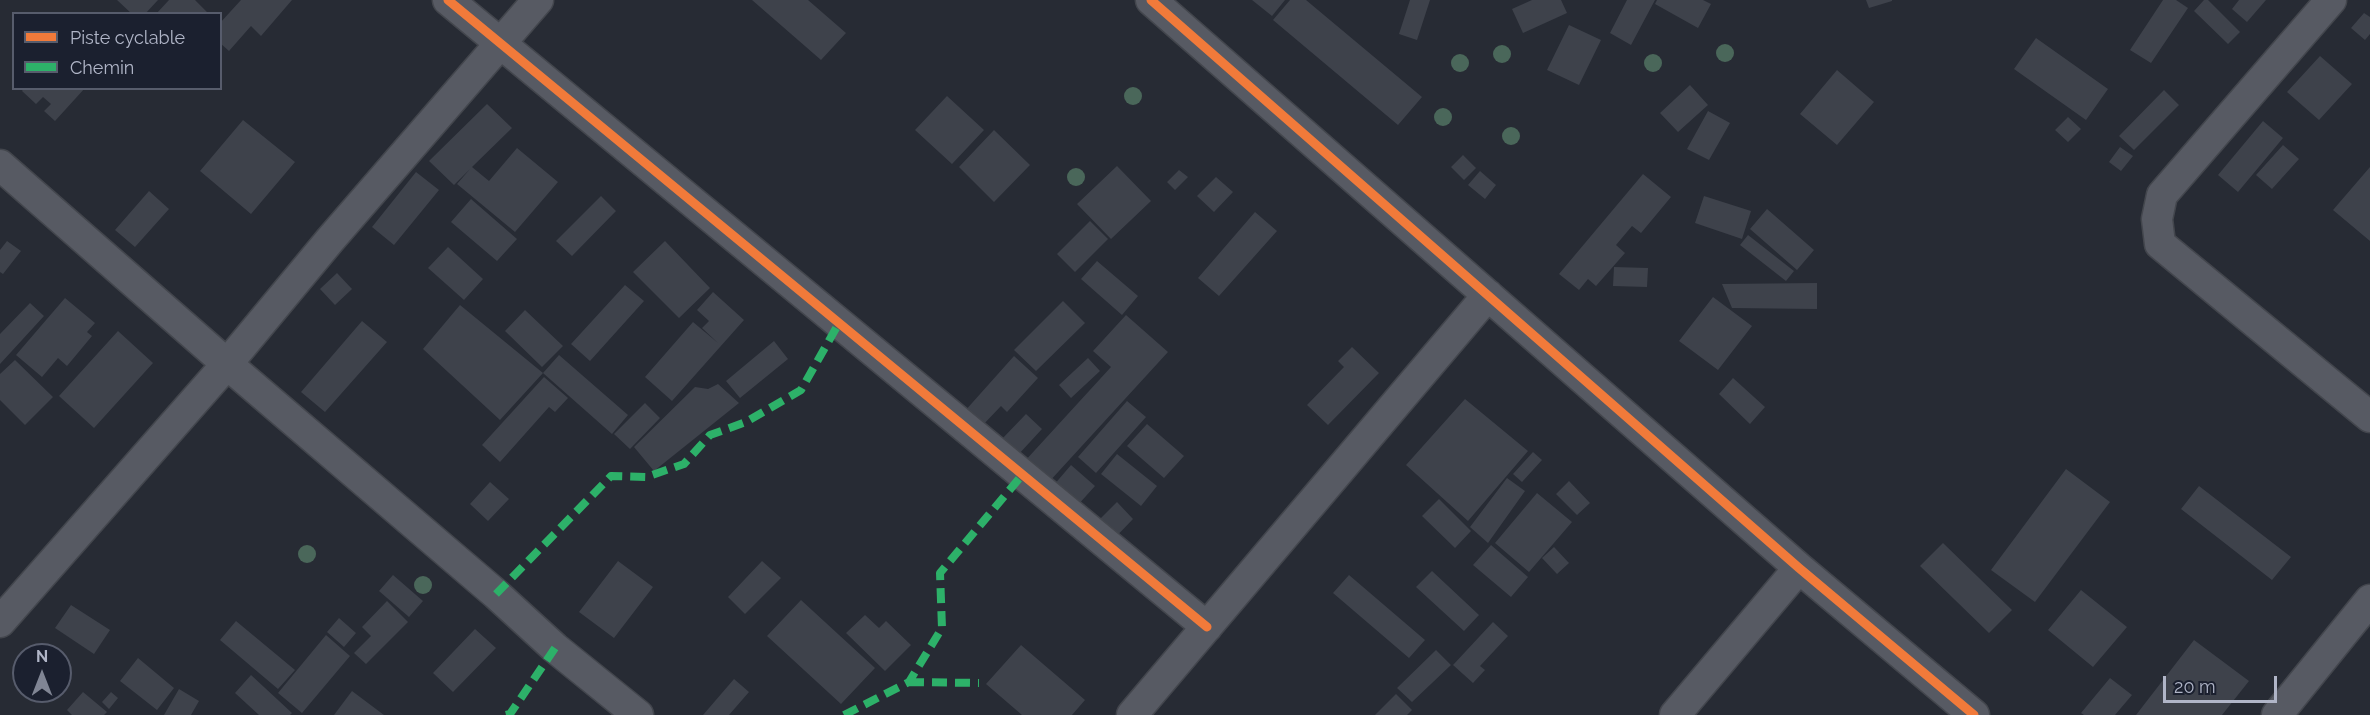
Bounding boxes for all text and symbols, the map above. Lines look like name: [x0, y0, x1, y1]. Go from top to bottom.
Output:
legend: [12, 12, 222, 90]
text: Piste cyclable: [70, 27, 185, 48]
text: Chemin: [70, 57, 134, 78]
north arrow: [12, 643, 72, 703]
text: N: [36, 647, 48, 666]
scale bar: [2166, 664, 2280, 702]
text: 20 m: [2174, 676, 2216, 697]

